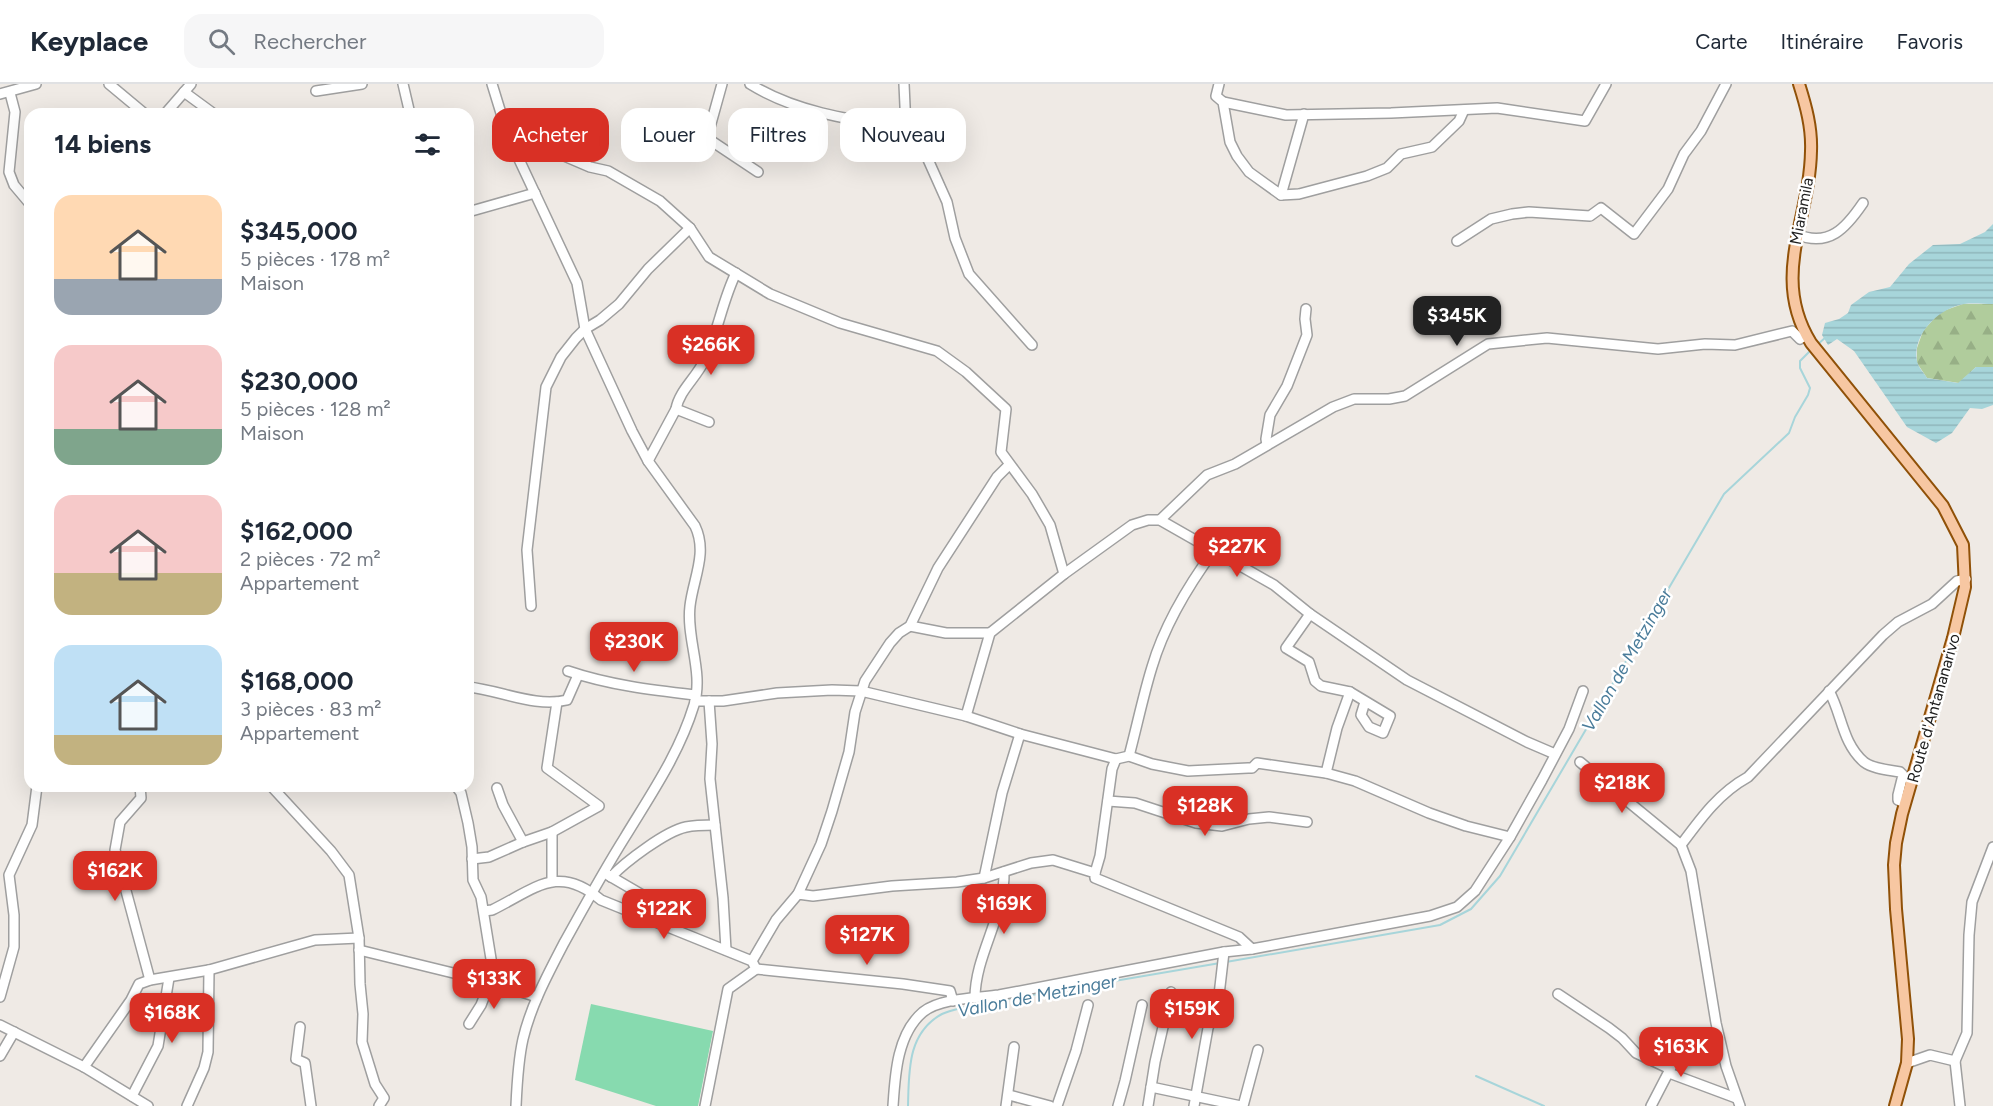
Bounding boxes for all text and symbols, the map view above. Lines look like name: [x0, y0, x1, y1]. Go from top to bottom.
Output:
search box: [184, 14, 604, 68]
text: Keyplace: [30, 24, 148, 58]
icon: search: [205, 25, 238, 58]
text: Rechercher: [253, 28, 366, 55]
text: Carte: [1695, 29, 1748, 54]
text: Itinéraire: [1781, 29, 1864, 54]
text: Favoris: [1897, 29, 1963, 54]
chip: Acheter: [492, 108, 609, 162]
chip: Louer: [621, 108, 716, 162]
chip: Filtres: [728, 108, 828, 162]
chip: Nouveau: [840, 108, 966, 162]
text: 14 biens: [54, 128, 151, 160]
icon: filters: [411, 128, 444, 161]
street label: Miaramila: [1786, 176, 1817, 246]
text: $345,000: [240, 215, 358, 247]
icon: home: [102, 219, 174, 291]
text: 5 pièces · 178 m²: [240, 247, 390, 271]
text: Maison: [240, 271, 304, 295]
pin: $345K: [1415, 296, 1499, 347]
text: $345K: [1427, 303, 1487, 327]
pin: $266K: [669, 325, 753, 376]
text: $266K: [681, 332, 741, 356]
text: $230,000: [240, 365, 358, 397]
icon: home: [102, 369, 174, 441]
text: 5 pièces · 128 m²: [240, 397, 391, 421]
text: Maison: [240, 421, 304, 445]
text: $162,000: [240, 515, 353, 547]
icon: home: [102, 519, 174, 591]
pin: $227K: [1195, 527, 1279, 578]
text: $227K: [1208, 534, 1266, 558]
text: 2 pièces · 72 m²: [240, 547, 381, 571]
text: Appartement: [240, 571, 359, 595]
water label: Vallon de Metzinger: [1577, 584, 1677, 736]
pin: $230K: [592, 622, 676, 673]
text: $230K: [604, 629, 664, 653]
street label: Route d'Antananarivo: [1903, 631, 1964, 785]
text: $168,000: [240, 665, 354, 697]
icon: home: [102, 669, 174, 741]
text: 3 pièces · 83 m²: [240, 697, 382, 721]
text: Appartement: [240, 721, 359, 745]
pin: $218K: [1580, 763, 1664, 814]
text: $218K: [1594, 770, 1650, 794]
pin: $128K: [1163, 786, 1247, 837]
text: $128K: [1177, 793, 1233, 817]
pin: $162K: [73, 851, 157, 902]
text: $162K: [87, 858, 143, 882]
pin: $169K: [962, 884, 1046, 935]
pin: $122K: [622, 889, 706, 940]
text: $169K: [976, 891, 1032, 915]
text: $122K: [636, 896, 692, 920]
pin: $127K: [825, 915, 909, 966]
text: $127K: [839, 922, 895, 946]
pin: $133K: [452, 959, 536, 1010]
text: $133K: [466, 966, 522, 990]
water label: Vallon de Metzinger: [956, 970, 1119, 1022]
pin: $159K: [1150, 989, 1234, 1040]
pin: $168K: [130, 993, 214, 1044]
text: $159K: [1164, 996, 1220, 1020]
text: $168K: [144, 1000, 200, 1024]
pin: $163K: [1639, 1027, 1723, 1078]
text: $163K: [1653, 1034, 1709, 1058]

